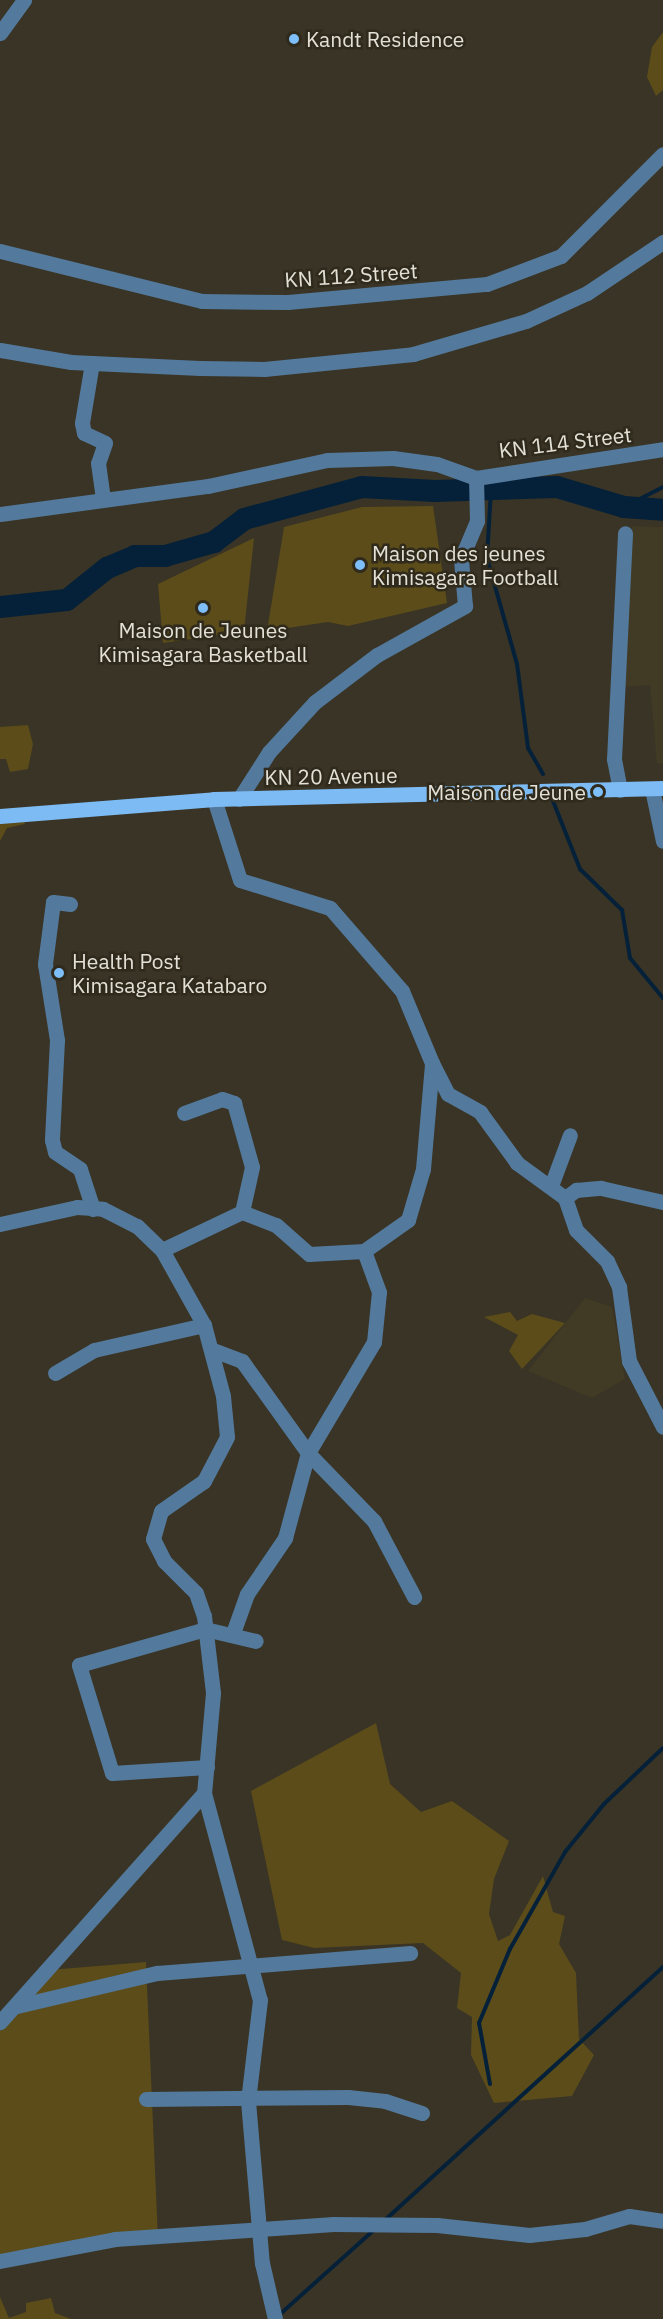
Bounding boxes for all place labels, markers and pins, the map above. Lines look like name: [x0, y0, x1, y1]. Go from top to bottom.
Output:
place label: Kandt Residence: [306, 26, 464, 52]
marker: Kandt Residence: [287, 32, 301, 46]
place label: Maison des jeunes Kimisagara Football: [372, 540, 558, 590]
marker: Maison des jeunes Kimisagara Football: [353, 558, 367, 572]
marker: Maison de Jeunes Kimisagara Basketball: [196, 601, 210, 615]
place label: Maison de Jeunes Kimisagara Basketball: [98, 617, 308, 667]
place label: Maison de Jeune: [427, 779, 586, 805]
marker: Maison de Jeune: [591, 785, 605, 799]
place label: Health Post Kimisagara Katabaro: [72, 948, 267, 998]
marker: Health Post Kimisagara Katabaro: [50, 964, 68, 982]

